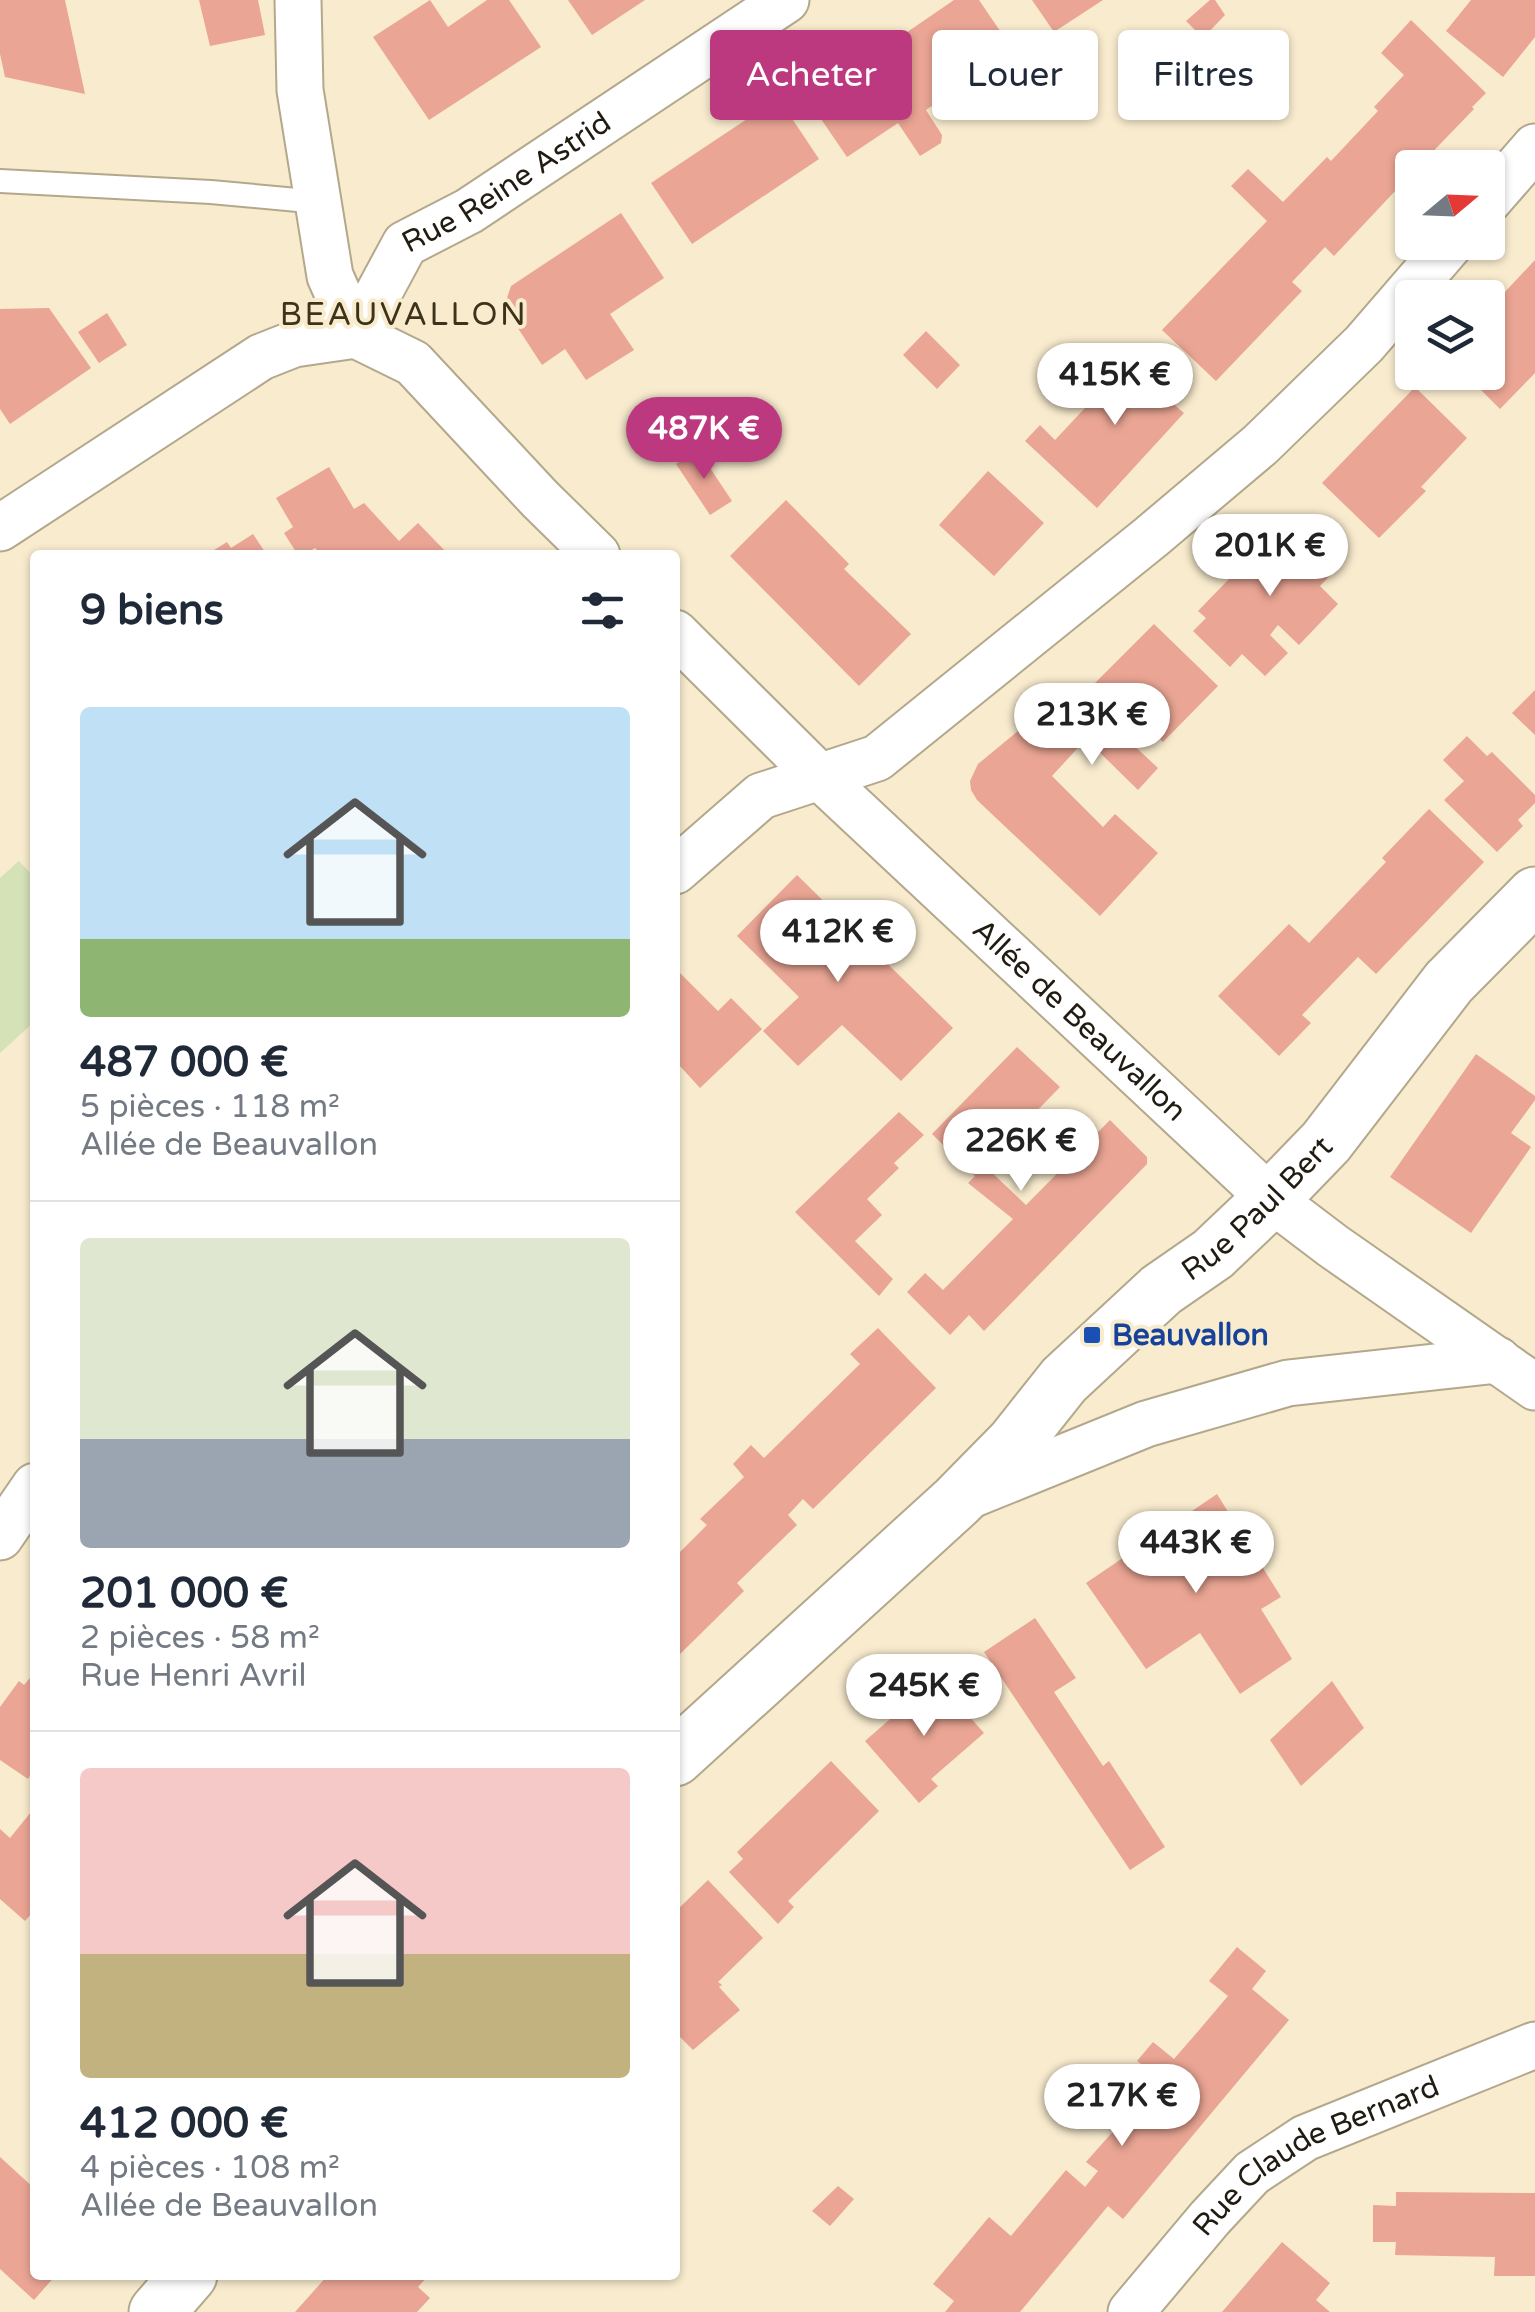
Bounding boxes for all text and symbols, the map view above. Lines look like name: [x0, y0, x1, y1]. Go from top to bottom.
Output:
chip: Acheter: [710, 30, 912, 120]
chip: Louer: [932, 30, 1098, 120]
chip: Filtres: [1118, 30, 1289, 120]
street label: Rue Reine Astrid: [396, 104, 618, 261]
north arrow: [1395, 150, 1505, 260]
map controls: [1395, 150, 1505, 390]
button: layers: [1395, 280, 1505, 390]
district label: BEAUVALLON: [280, 296, 528, 334]
pin: 415K €: [1034, 343, 1196, 428]
text: 415K €: [1059, 356, 1171, 394]
pin: 487K €: [623, 397, 785, 482]
text: 487K €: [648, 410, 760, 448]
pin: 201K €: [1189, 514, 1351, 599]
text: 201K €: [1214, 527, 1326, 565]
icon: filters: [575, 583, 630, 638]
text: 9 biens: [80, 585, 224, 636]
pin: 213K €: [1011, 683, 1173, 768]
text: 213K €: [1036, 696, 1148, 734]
icon: home: [265, 772, 445, 952]
pin: 412K €: [757, 900, 919, 985]
street label: Allée de Beauvallon: [965, 911, 1194, 1129]
text: 412K €: [782, 913, 894, 951]
text: 487 000 €: [80, 1037, 289, 1088]
text: 5 pièces · 118 m²: [80, 1088, 340, 1126]
pin: 226K €: [940, 1109, 1102, 1194]
text: 226K €: [965, 1122, 1077, 1160]
text: Allée de Beauvallon: [80, 1126, 378, 1164]
street label: Rue Paul Bert: [1175, 1129, 1341, 1289]
icon: home: [265, 1303, 445, 1483]
place label: Beauvallon: [1112, 1317, 1269, 1354]
marker: Beauvallon: [1081, 1324, 1103, 1346]
pin: 443K €: [1115, 1511, 1277, 1596]
text: 443K €: [1140, 1524, 1252, 1562]
text: 201 000 €: [80, 1568, 289, 1619]
text: 2 pièces · 58 m²: [80, 1619, 320, 1657]
pin: 245K €: [843, 1654, 1005, 1739]
text: Rue Henri Avril: [80, 1657, 306, 1695]
text: 245K €: [868, 1667, 980, 1705]
icon: home: [265, 1833, 445, 2013]
pin: 217K €: [1041, 2064, 1203, 2149]
street label: Rue Claude Bernard: [1185, 2068, 1445, 2244]
text: 217K €: [1066, 2077, 1178, 2115]
text: 412 000 €: [80, 2098, 289, 2149]
text: 4 pièces · 108 m²: [80, 2149, 340, 2187]
text: Allée de Beauvallon: [80, 2187, 378, 2225]

